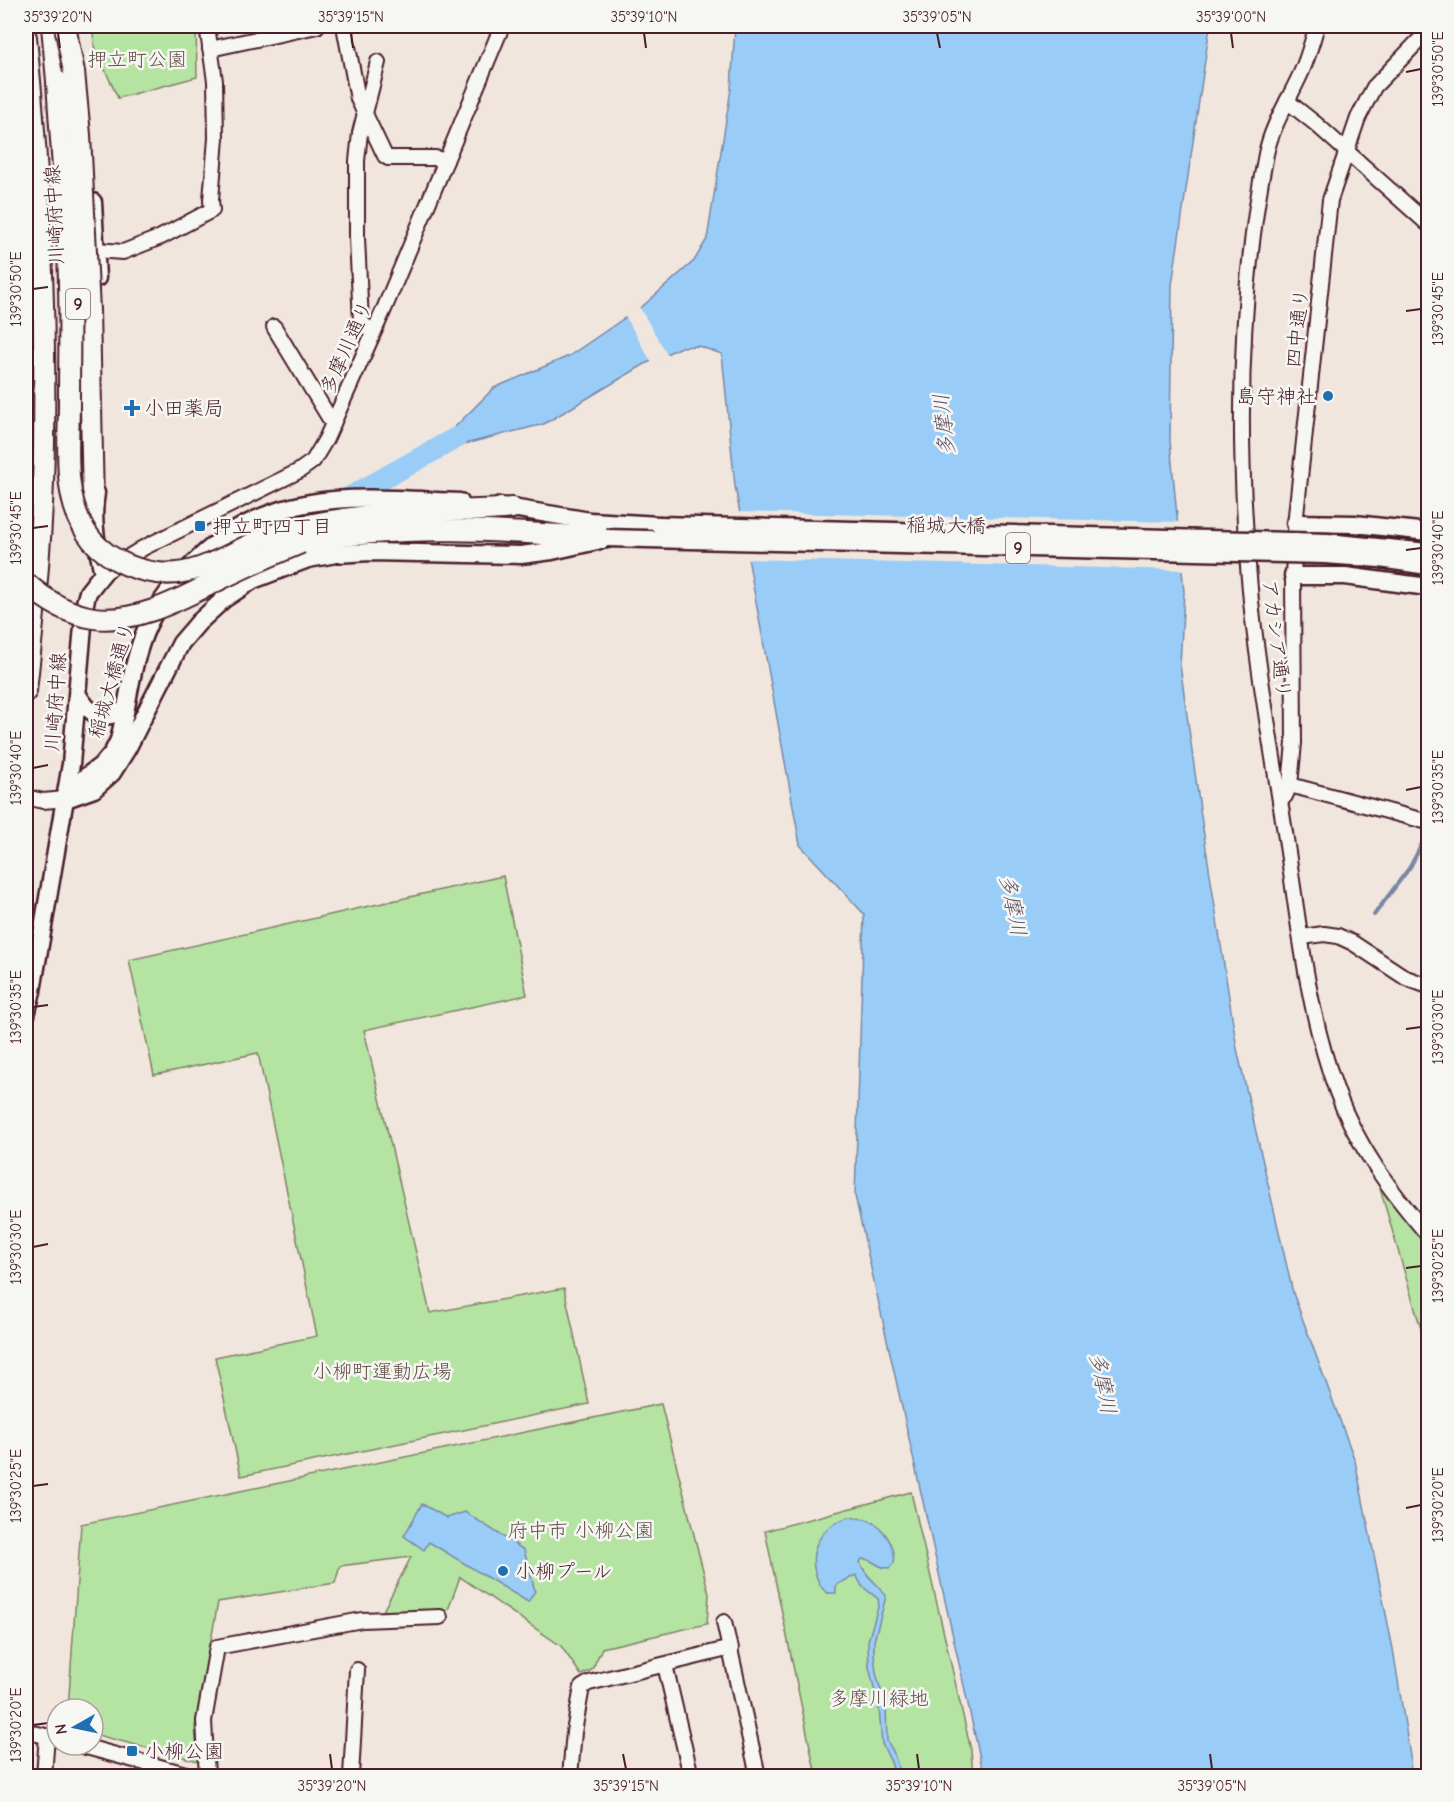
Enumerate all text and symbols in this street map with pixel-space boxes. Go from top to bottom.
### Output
text: 35°39'20"N [24,8,92,26]
text: 35°39'15"N [318,8,384,26]
text: 35°39'10"N [611,8,678,26]
text: 35°39'05"N [902,8,972,26]
text: 35°39'00"N [1196,8,1266,26]
text: 139°30'50"E [1429,31,1447,107]
park label: 押立町公園 [87,48,187,71]
street label: 川崎府中線 [40,164,69,266]
text: 139°30'50"E [7,251,25,327]
text: 139°30'45"E [1429,272,1447,346]
street label: 四中通り [1282,287,1313,369]
road number: 9 [66,289,90,319]
street label: 多摩川通り [316,297,377,398]
place label: 島守神社 [1236,385,1316,408]
marker: 島守神社 [1321,389,1335,403]
water label: 多摩川 [929,392,959,458]
place label: 小田薬局 [144,397,224,420]
marker: 小田薬局 [125,401,139,415]
text: 139°30'45"E [7,491,25,565]
text: 139°30'40"E [1429,511,1447,585]
street label: 稲城大橋 [906,513,986,538]
place label: 押立町四丁目 [212,515,332,538]
marker: 押立町四丁目 [193,519,207,533]
road number: 9 [1006,533,1030,563]
street label: アカシア通り [1258,578,1295,700]
street label: 稲城大橋通り [84,619,139,741]
street label: 川崎府中線 [41,651,70,753]
text: 139°30'40"E [7,731,25,805]
text: 139°30'35"E [1429,750,1447,824]
water label: 多摩川 [995,872,1031,938]
text: 139°30'35"E [7,970,25,1044]
text: 139°30'30"E [1429,990,1447,1064]
text: 139°30'30"E [7,1210,25,1284]
text: 139°30'25"E [1429,1229,1447,1303]
water label: 多摩川 [1085,1350,1121,1416]
park label: 小柳町運動広場 [312,1360,452,1383]
text: 139°30'25"E [7,1449,25,1523]
text: 139°30'20"E [1429,1467,1447,1543]
park label: 府中市 小柳公園 [508,1519,654,1542]
place label: 小柳プール [515,1560,613,1583]
marker: 小柳プール [496,1564,510,1578]
text: 139°30'20"E [7,1687,25,1763]
park label: 多摩川緑地 [829,1687,929,1710]
north arrow [45,1697,105,1757]
text: N [51,1723,71,1736]
place label: 小柳公園 [144,1740,224,1763]
marker: 小柳公園 [125,1744,139,1758]
text: 35°39'20"N [298,1777,366,1795]
text: 35°39'15"N [593,1777,659,1795]
text: 35°39'10"N [886,1777,953,1795]
text: 35°39'05"N [1177,1777,1247,1795]

